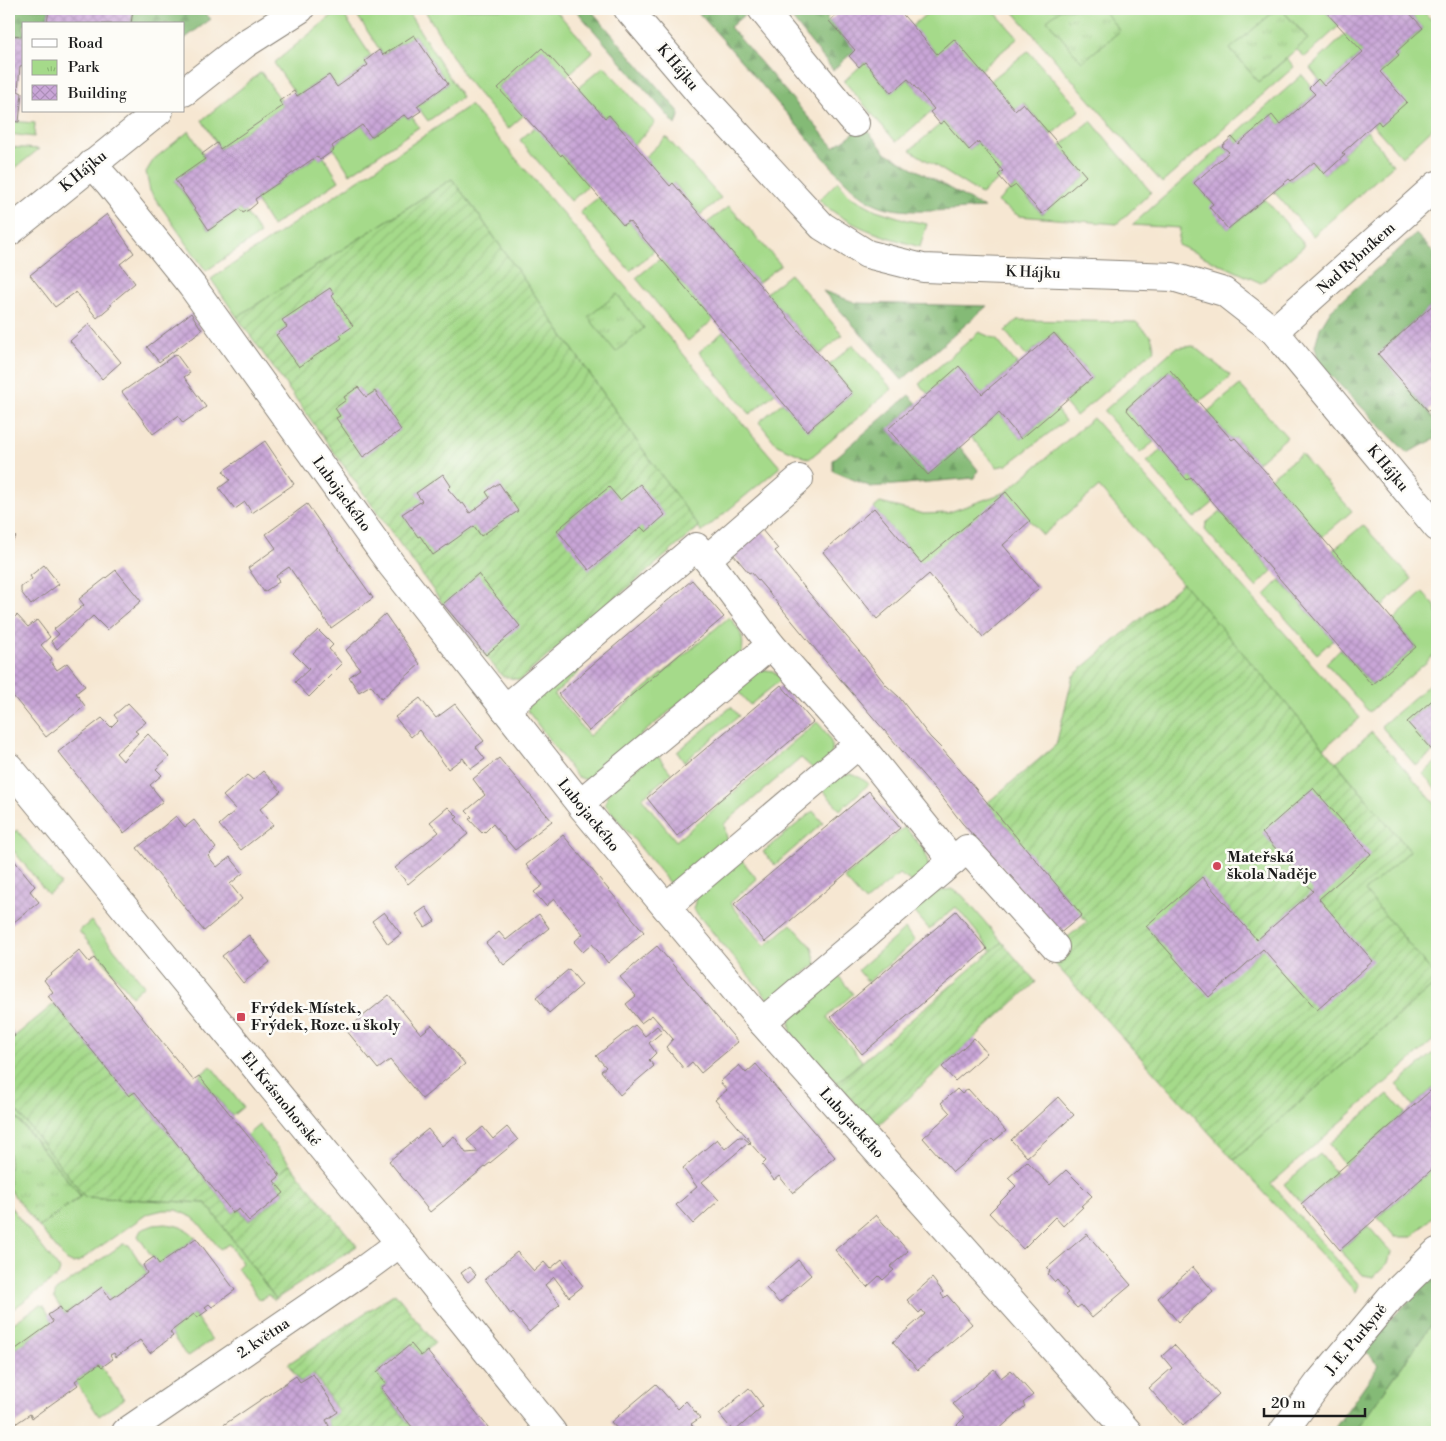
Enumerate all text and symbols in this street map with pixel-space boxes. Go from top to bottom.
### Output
legend [22,22,185,112]
text: Road [68,34,103,53]
street label: K Hájku [653,40,703,95]
text: Park [68,58,100,77]
text: Building [67,84,127,103]
street label: K Hájku [56,146,111,196]
street label: Nad Rybníkem [1313,218,1399,298]
street label: K Hájku [1005,262,1061,283]
street label: K Hájku [1363,441,1413,496]
street label: Lubojackého [308,453,375,536]
street label: Lubojackého [553,775,624,856]
place label: Mateřská škola Naděje [1227,848,1317,884]
marker: Mateřská škola Naděje [1211,860,1223,872]
place label: Frýdek-Místek, Frýdek, Rozc. u školy [251,999,401,1035]
marker: Frýdek-Místek, Frýdek, Rozc. u školy [235,1011,247,1023]
street label: El. Krásnohorské [237,1048,324,1150]
street label: Lubojackého [815,1084,888,1162]
street label: J. E. Purkyně [1321,1300,1392,1379]
street label: 2. května [233,1314,294,1363]
scale bar [1264,1386,1365,1418]
text: 20 m [1271,1394,1306,1413]

